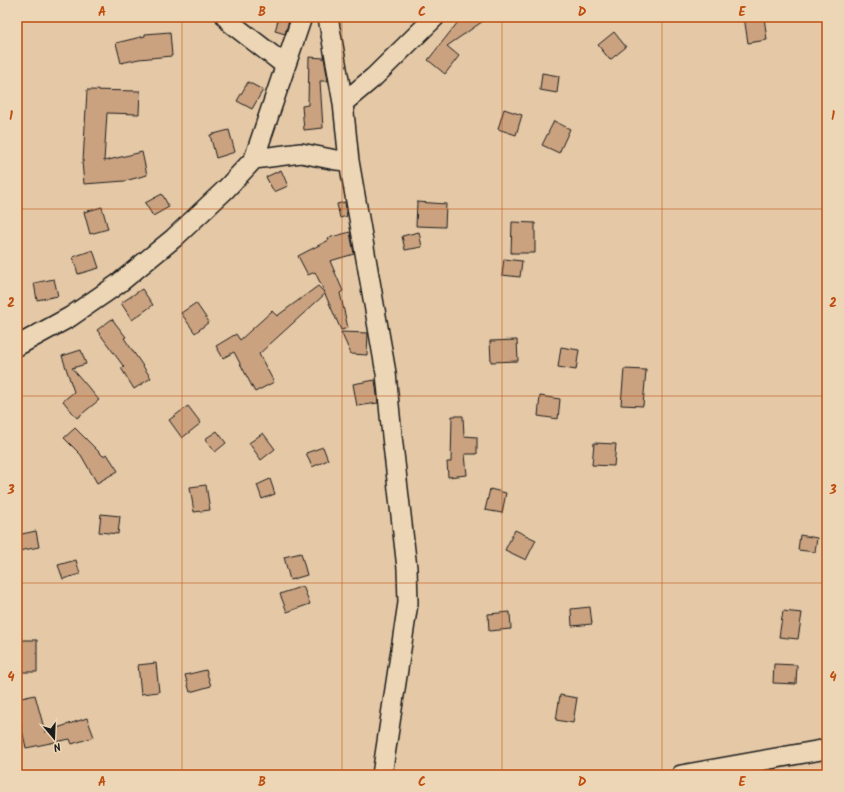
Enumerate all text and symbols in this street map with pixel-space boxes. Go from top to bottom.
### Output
text: A [98,2,106,23]
text: B [258,2,266,23]
text: C [418,2,426,23]
text: D [578,2,587,23]
text: E [738,2,746,23]
text: 1 [9,106,13,127]
text: 1 [831,106,835,127]
text: 2 [7,293,15,314]
text: 2 [829,293,837,314]
text: 3 [6,480,15,501]
text: 3 [828,480,837,501]
text: 4 [7,667,15,688]
text: 4 [829,667,837,688]
north arrow [34,718,74,758]
text: N [51,737,63,756]
text: A [98,772,106,792]
text: B [258,772,266,792]
text: C [418,772,426,792]
text: D [578,772,587,792]
text: E [738,772,746,792]

